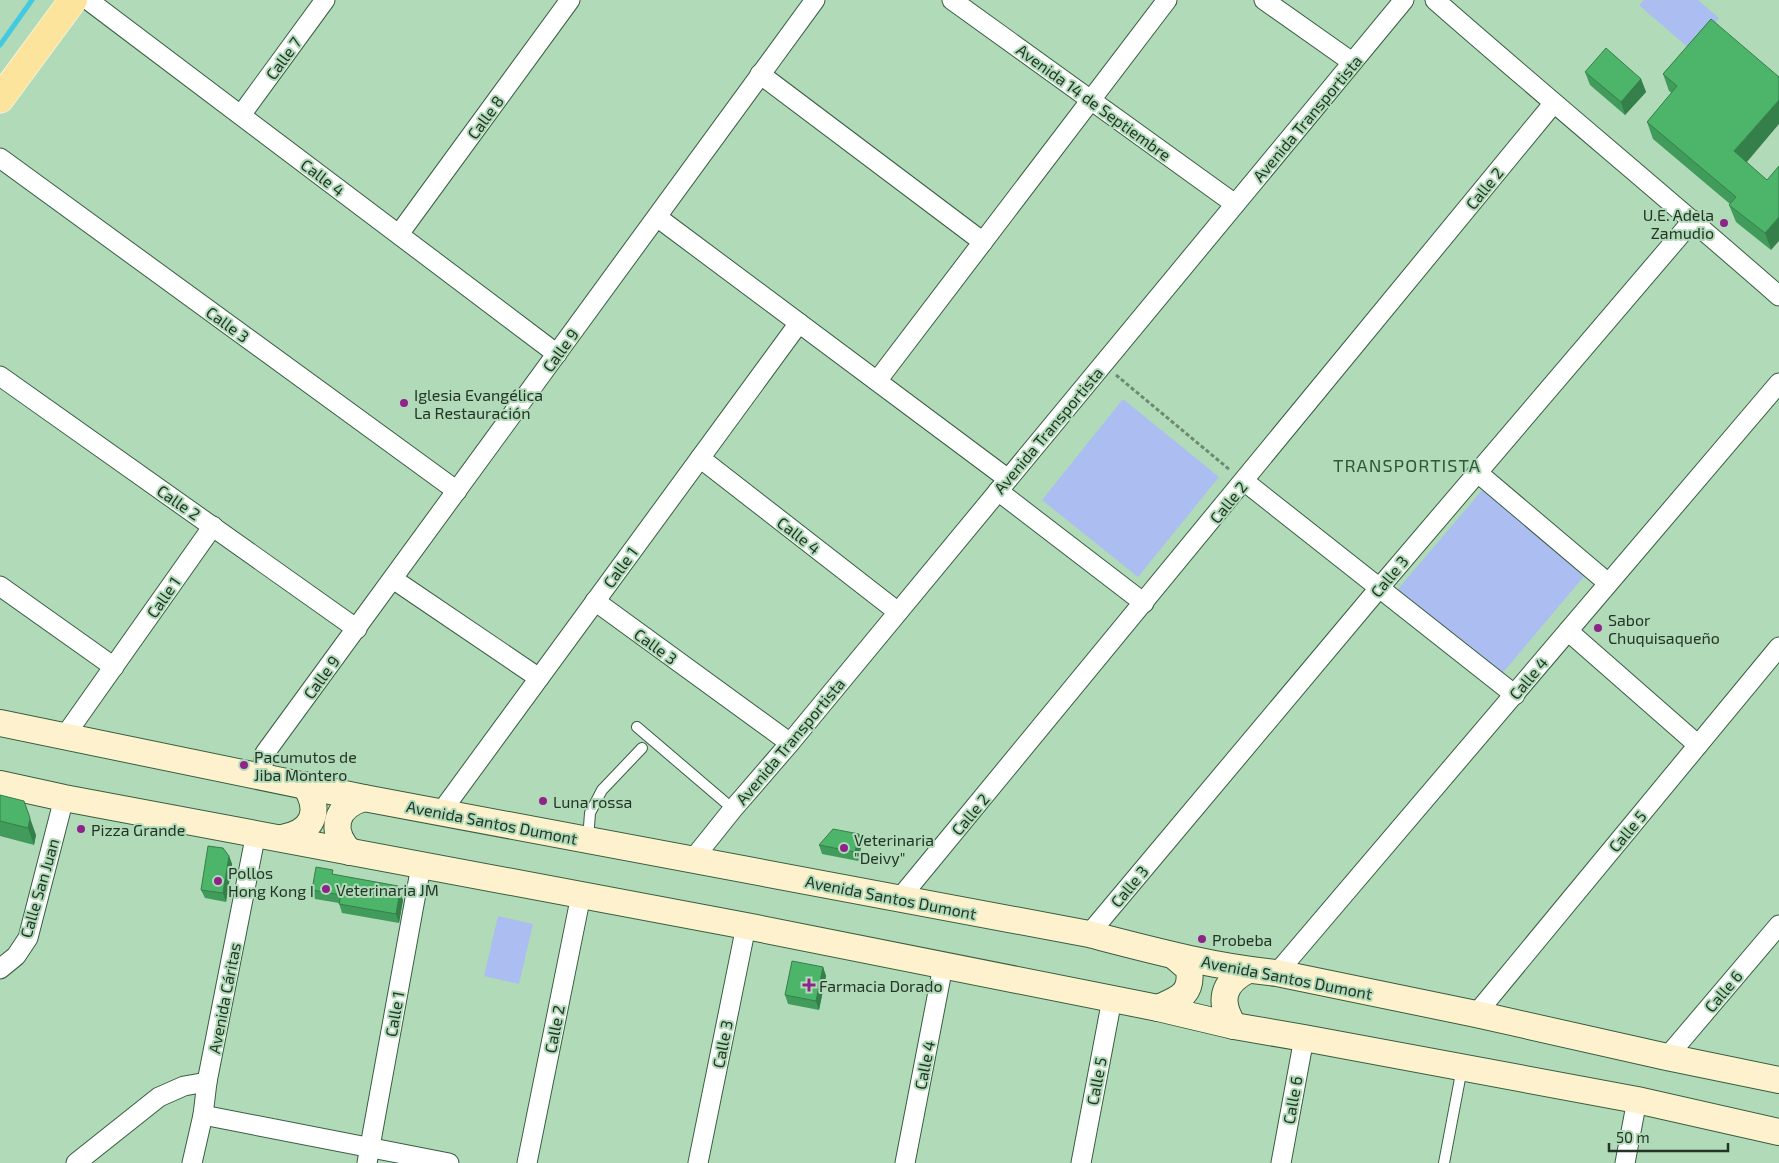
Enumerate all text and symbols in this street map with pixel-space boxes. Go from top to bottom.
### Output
street label: Calle 7 [261,33,305,83]
street label: Avenida 14 de Septiembre [1013,40,1175,164]
street label: Avenida Transportista [1249,51,1365,185]
street label: Calle 8 [463,91,507,143]
street label: Calle 4 [298,155,349,200]
street label: Calle 2 [1461,163,1507,213]
place label: U.E. Adela Zamudio [1643,205,1714,242]
marker: U.E. Adela Zamudio [1718,217,1730,229]
street label: Calle 3 [203,302,253,346]
street label: Calle 9 [538,325,582,375]
street label: Avenida Transportista [990,363,1106,497]
place label: Iglesia Evangélica La Restauración [414,385,543,422]
marker: Iglesia Evangélica La Restauración [398,397,410,409]
district label: TRANSPORTISTA [1333,454,1481,476]
street label: Calle 2 [1205,477,1251,527]
street label: Calle 2 [154,480,204,524]
street label: Calle 4 [774,512,824,558]
street label: Calle 1 [599,543,641,591]
street label: Calle 3 [1366,551,1412,601]
street label: Calle 1 [142,573,184,621]
place label: Sabor Chuquisaqueño [1608,610,1720,647]
marker: Sabor Chuquisaqueño [1592,622,1604,634]
street label: Calle 3 [631,624,681,668]
street label: Calle 9 [299,652,343,702]
street label: Calle 4 [1505,653,1551,703]
street label: Avenida Transportista [732,674,848,808]
place label: Pacumutos de Jiba Montero [254,747,357,784]
marker: Pacumutos de Jiba Montero [238,759,250,771]
street label: Calle 2 [947,789,993,839]
place label: Luna rossa [553,792,632,811]
marker: Luna rossa [537,795,549,807]
street label: Avenida Santos Dumont [405,796,579,848]
street label: Calle 5 [1604,806,1650,856]
place label: Pizza Grande [91,820,185,839]
marker: Pizza Grande [75,823,87,835]
place label: Veterinaria "Deivy" [854,830,934,867]
street label: Calle San Juan [16,836,62,940]
marker: Veterinaria "Deivy" [838,842,850,854]
street label: Calle 3 [1106,861,1152,911]
place label: Pollos Hong Kong I [228,863,314,900]
street label: Avenida Santos Dumont [804,871,978,923]
marker: Pollos Hong Kong I [212,875,224,887]
place label: Veterinaria JM [336,880,439,899]
marker: Veterinaria JM [320,883,332,895]
place label: Probeba [1212,930,1272,949]
marker: Probeba [1196,933,1208,945]
street label: Avenida Cáritas [204,941,244,1055]
street label: Avenida Santos Dumont [1200,951,1374,1003]
street label: Calle 6 [1700,966,1746,1016]
place label: Farmacia Dorado [819,976,943,995]
marker: Farmacia Dorado [803,979,815,991]
street label: Calle 1 [381,990,407,1038]
street label: Calle 2 [540,1003,568,1055]
street label: Calle 3 [708,1018,736,1070]
street label: Calle 4 [910,1039,938,1091]
street label: Calle 5 [1082,1056,1110,1106]
street label: Calle 6 [1278,1074,1306,1126]
scale bar [1609,1120,1728,1152]
text: 50 m [1616,1128,1650,1146]

